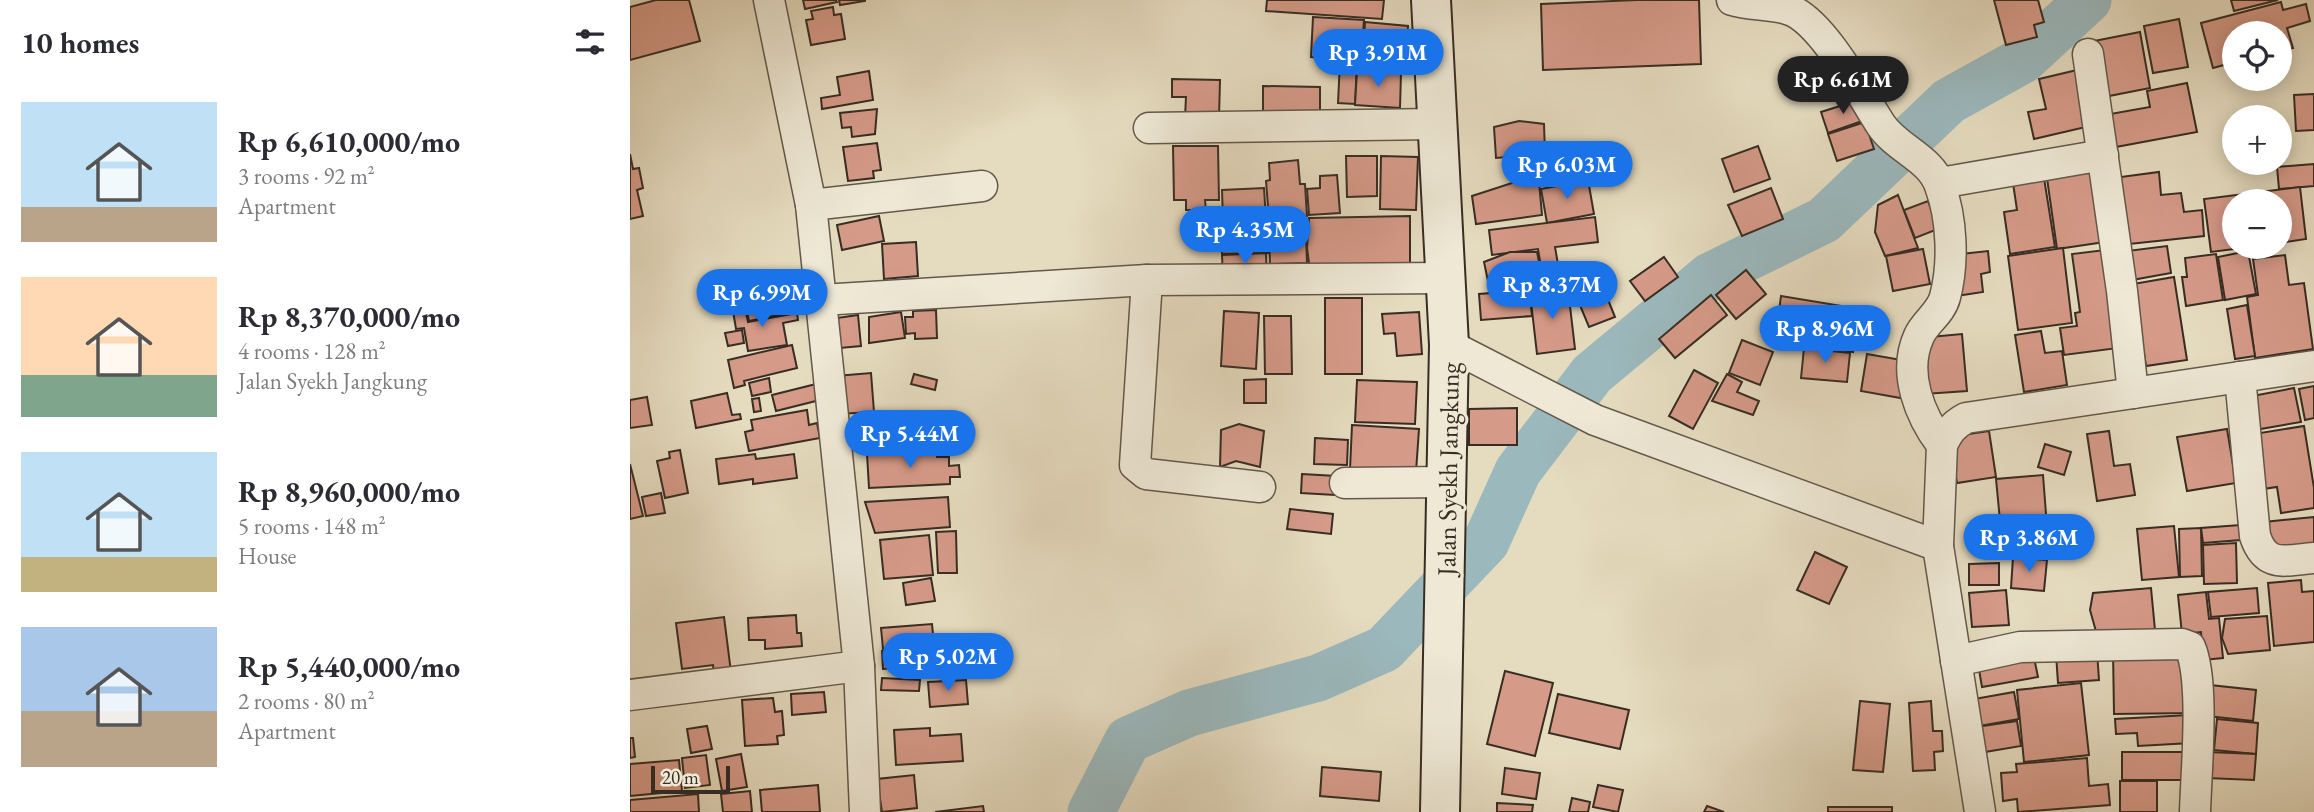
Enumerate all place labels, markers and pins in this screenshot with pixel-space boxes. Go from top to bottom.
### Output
pin: Rp 3.91M [1306,29,1450,89]
pin: Rp 6.61M [1771,57,1915,116]
pin: Rp 6.03M [1495,142,1639,201]
pin: Rp 4.35M [1173,206,1317,266]
pin: Rp 8.37M [1480,262,1624,321]
pin: Rp 6.99M [690,270,834,329]
pin: Rp 8.96M [1753,306,1897,365]
pin: Rp 5.44M [838,410,982,470]
pin: Rp 3.86M [1957,514,2101,574]
pin: Rp 5.02M [876,634,1020,693]

